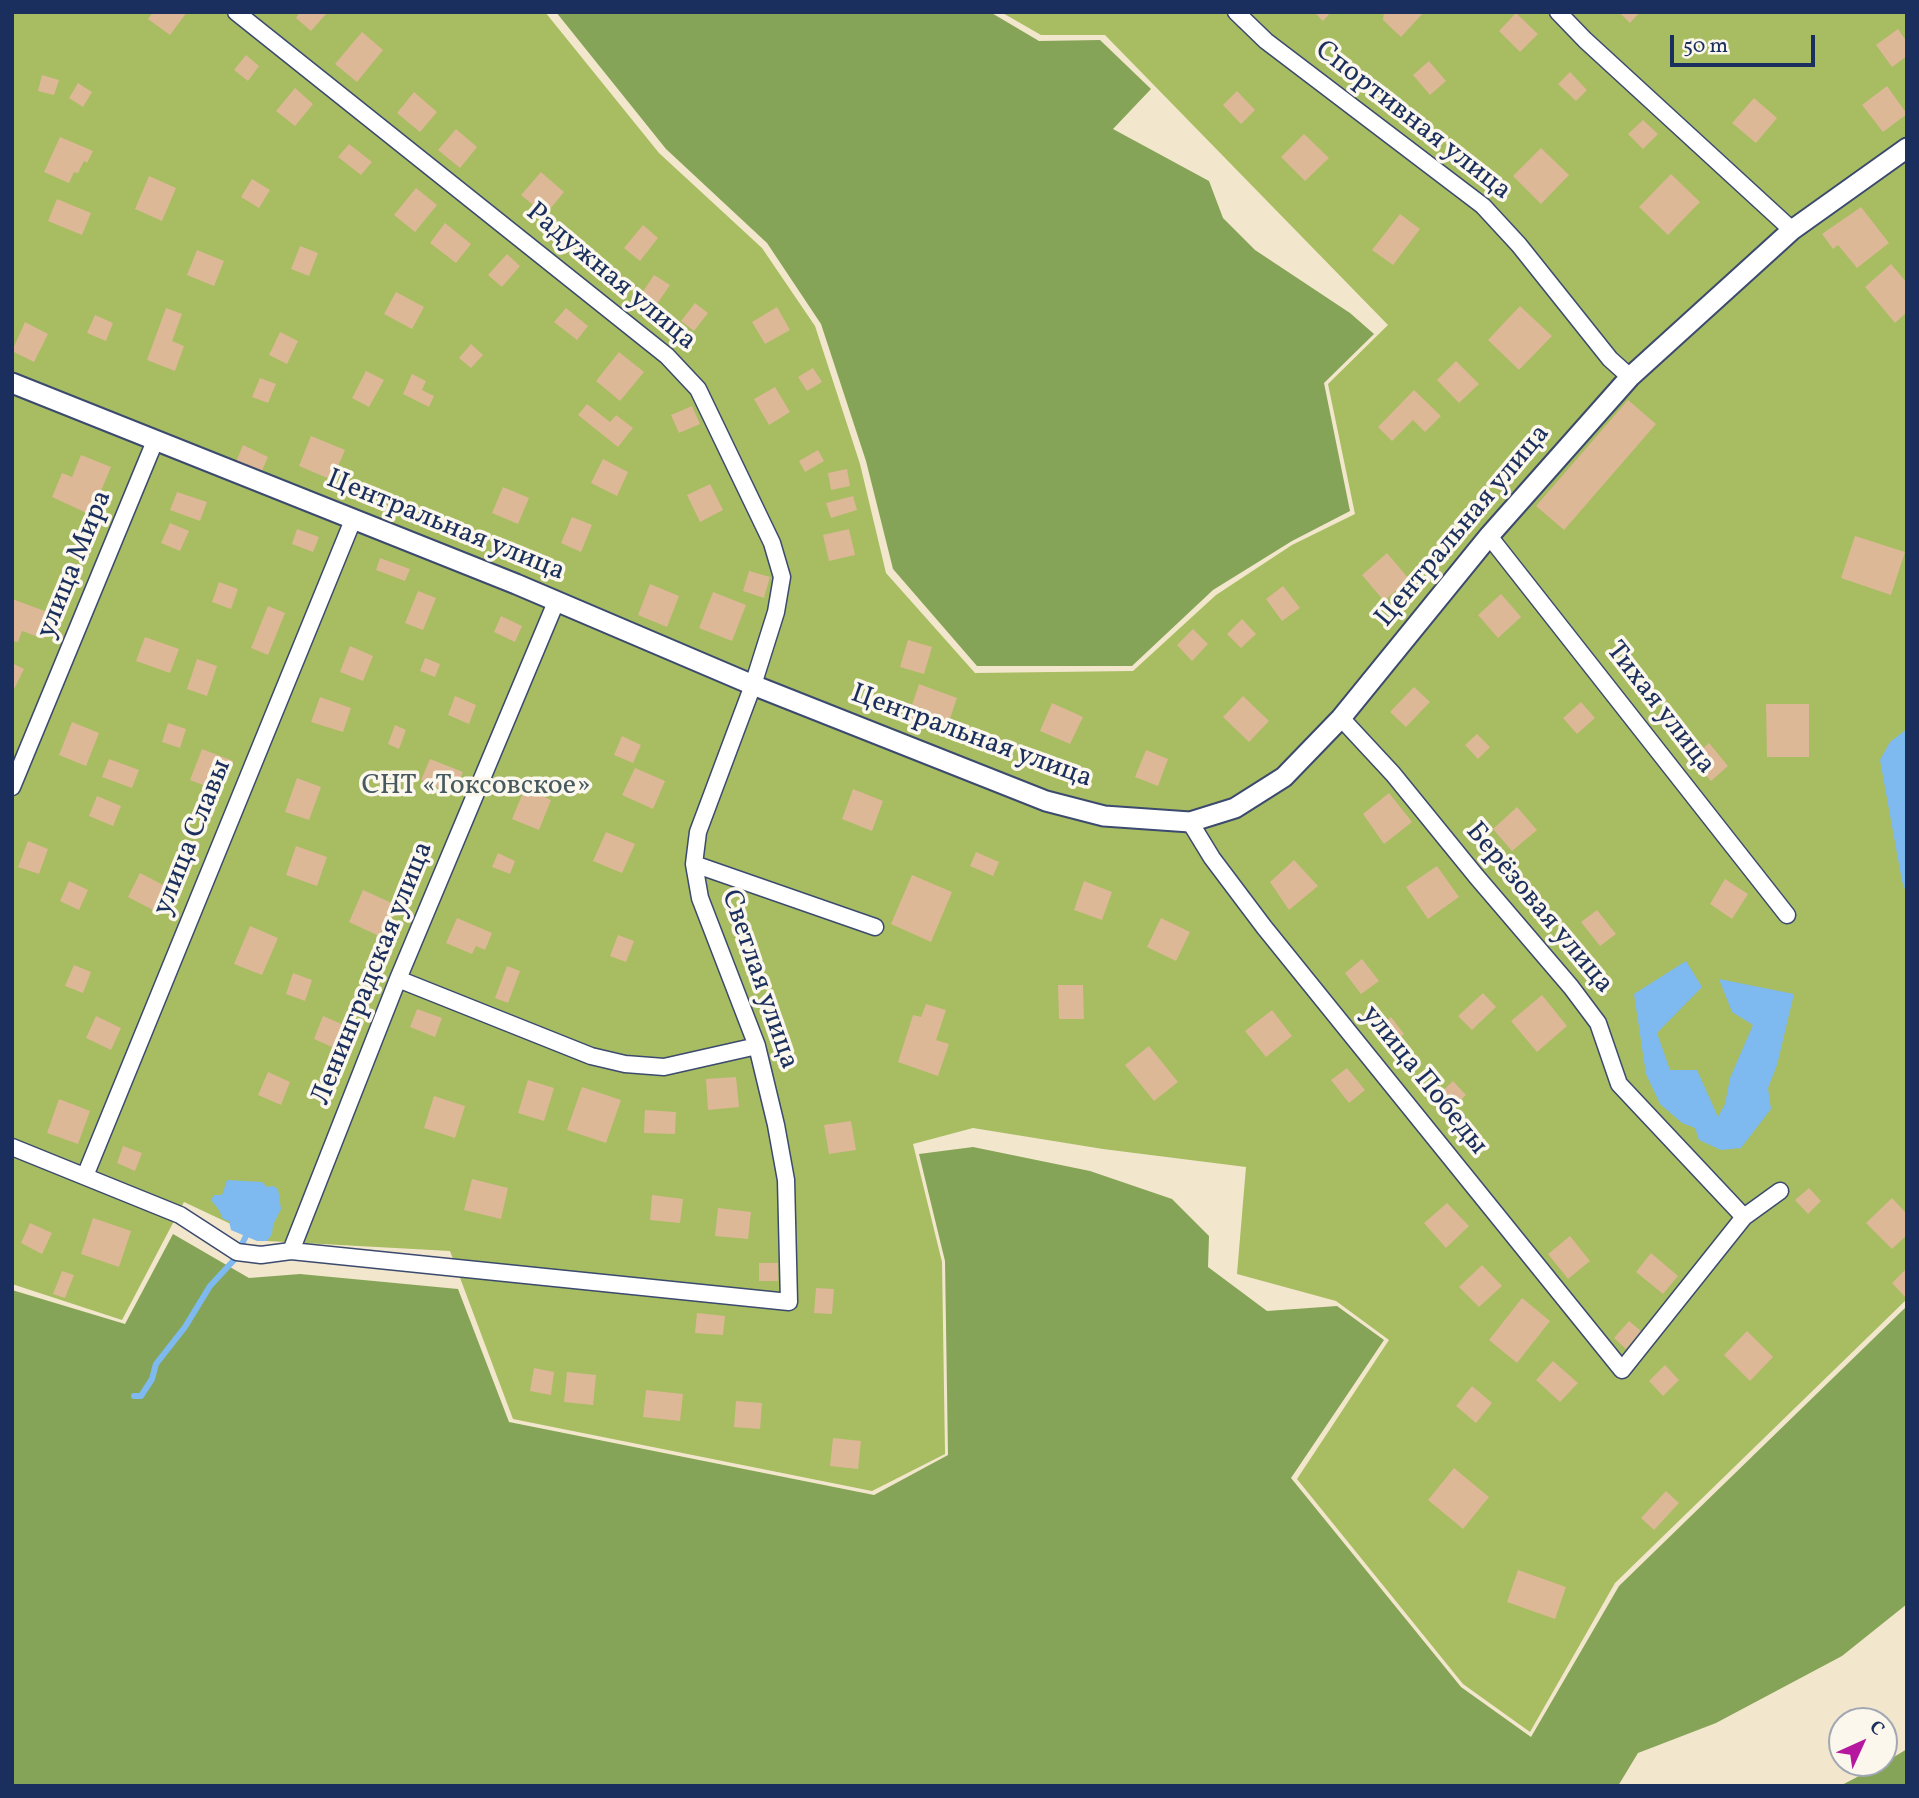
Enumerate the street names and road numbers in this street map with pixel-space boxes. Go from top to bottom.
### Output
street label: Спортивная улица [1307,35,1517,209]
street label: Радужная улица [518,197,702,359]
street label: Центральная улица [1369,419,1559,635]
street label: Центральная улица [321,464,569,590]
street label: улица Мира [31,486,121,644]
street label: Тихая улица [1597,636,1721,782]
street label: Центральная улица [846,679,1096,797]
street label: улица Славы [148,755,240,921]
street label: Берёзовая улица [1457,817,1619,1001]
street label: Ленинградская улица [306,837,442,1111]
street label: Светлая улица [712,886,804,1074]
street label: улица Победы [1352,999,1494,1163]

